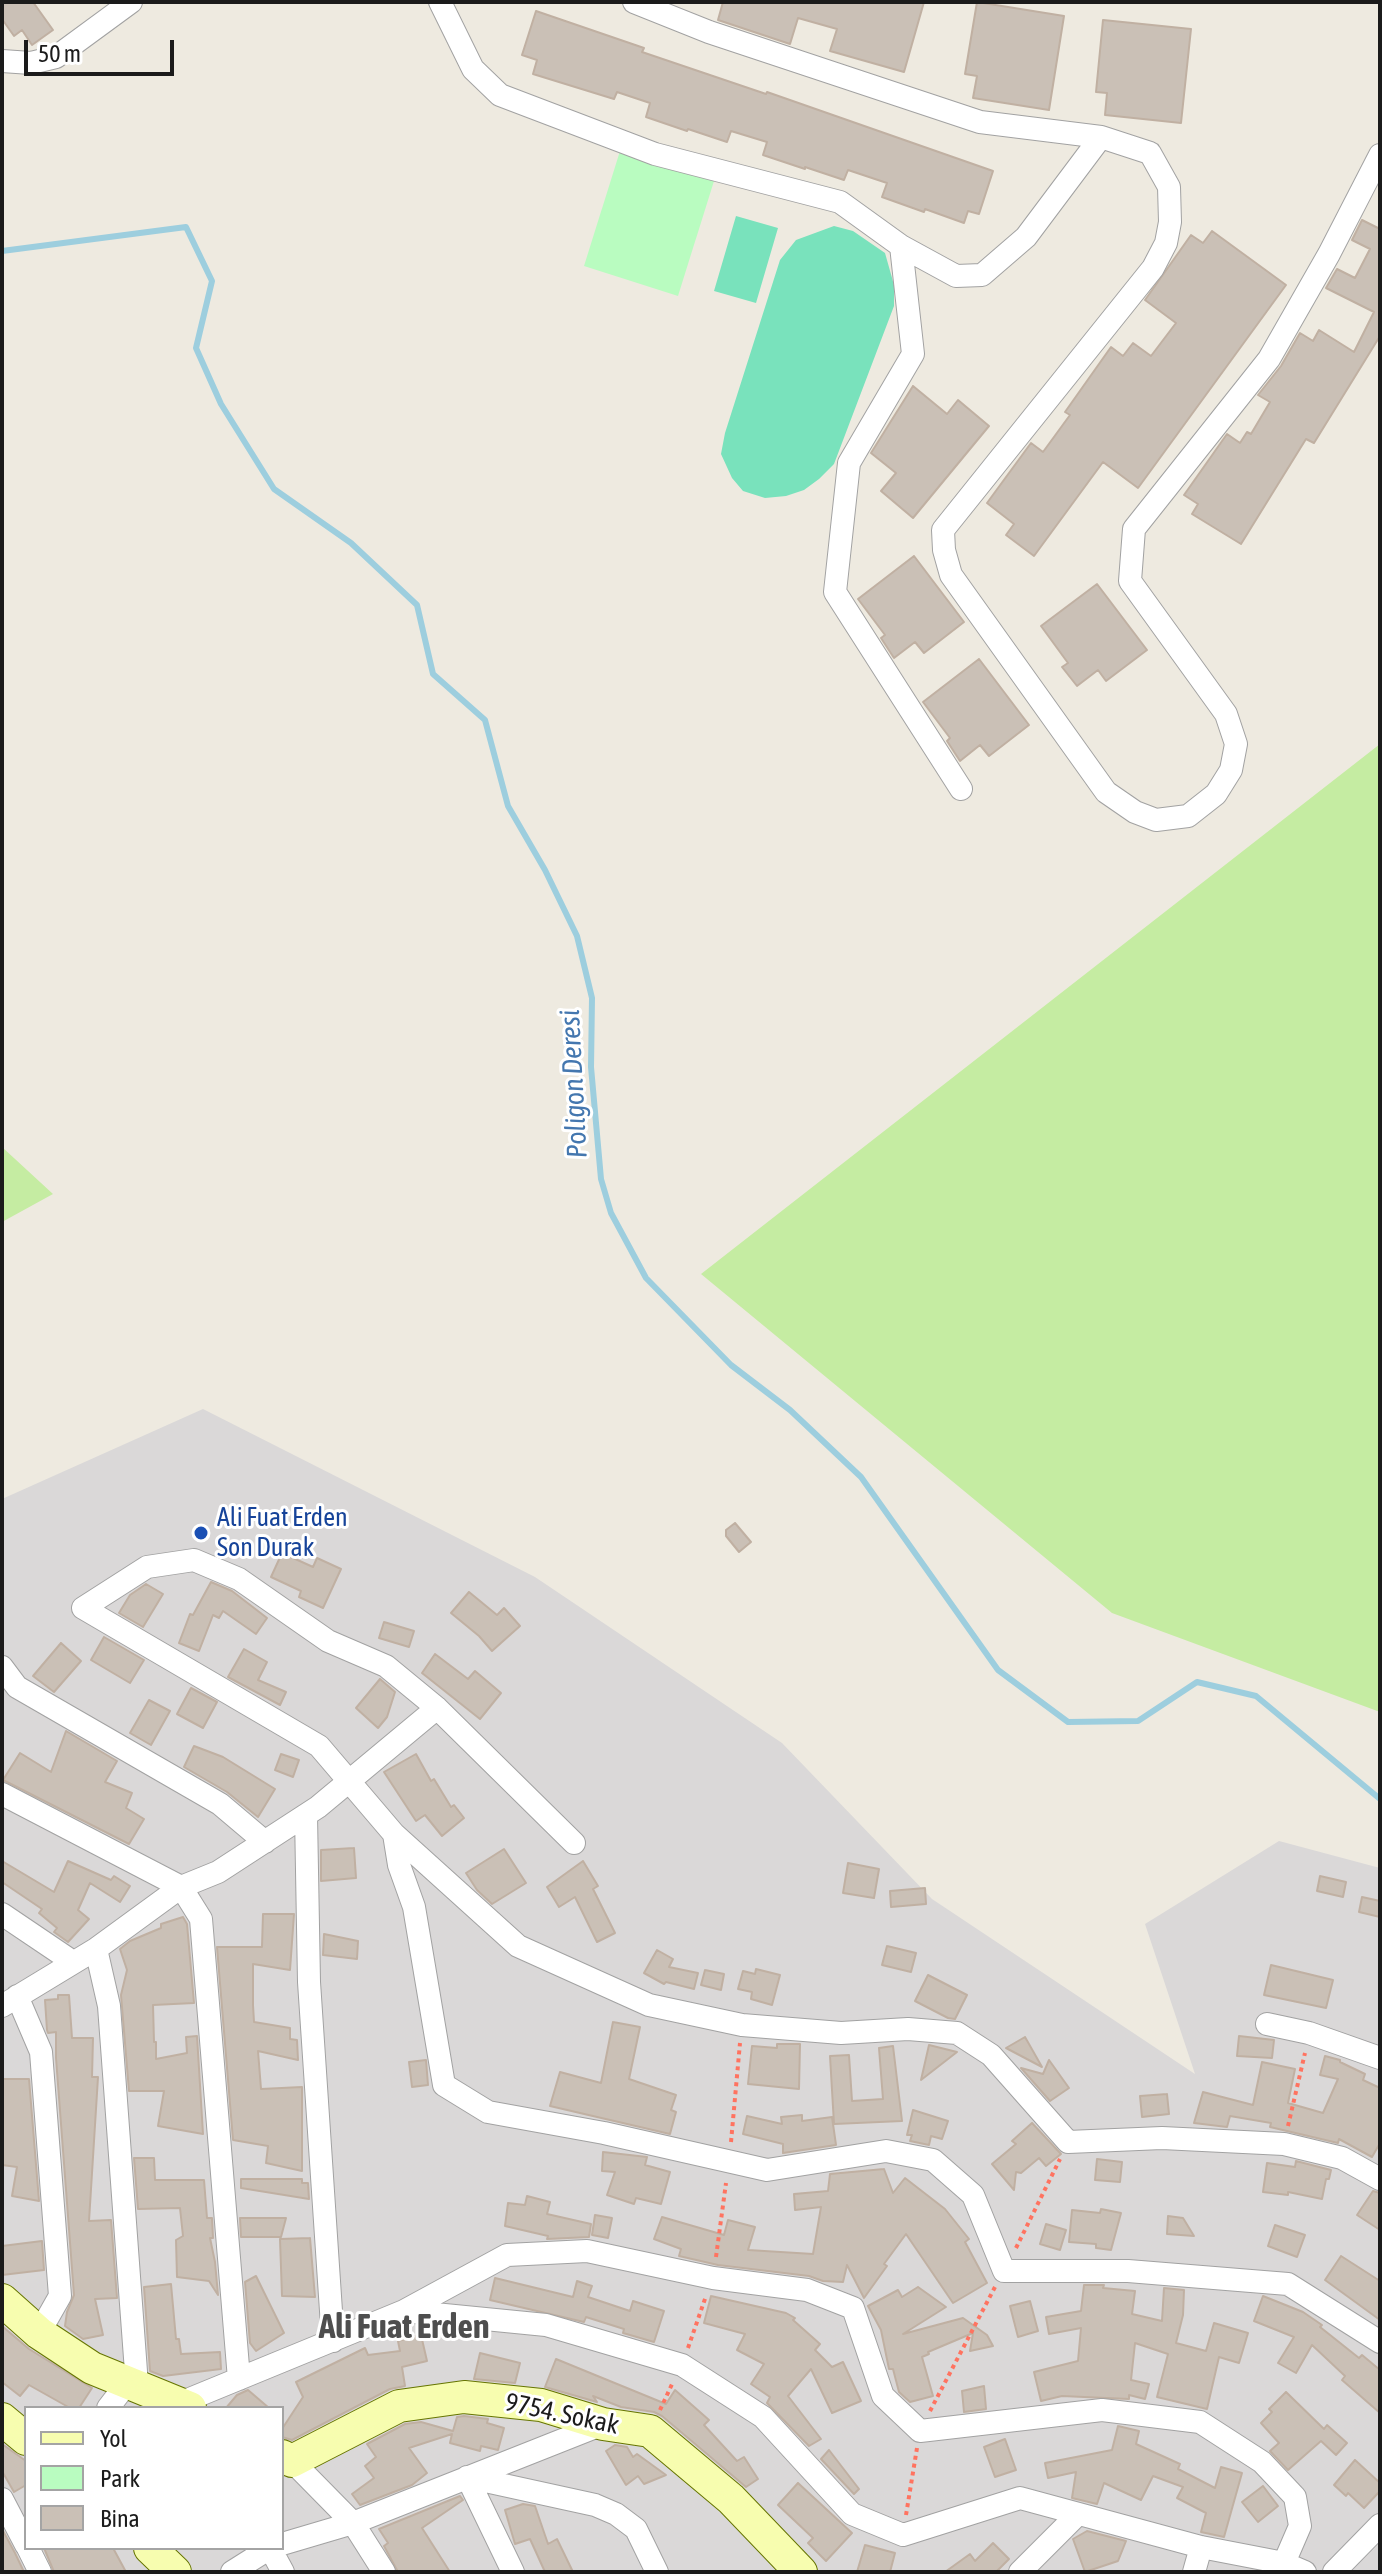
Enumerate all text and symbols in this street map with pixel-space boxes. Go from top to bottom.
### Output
scale bar [28,24,178,74]
text: 50 m [38,40,81,67]
water label: Poligon Deresi [553,1009,595,1159]
place label: Ali Fuat Erden Son Durak [217,1502,348,1564]
marker: Ali Fuat Erden Son Durak [192,1524,210,1542]
district label: Ali Fuat Erden [319,2307,489,2347]
street label: 9754. Sokak [502,2387,622,2441]
legend [24,2406,284,2550]
text: Yol [100,2425,127,2452]
text: Park [100,2465,140,2492]
text: Bina [100,2505,140,2532]

